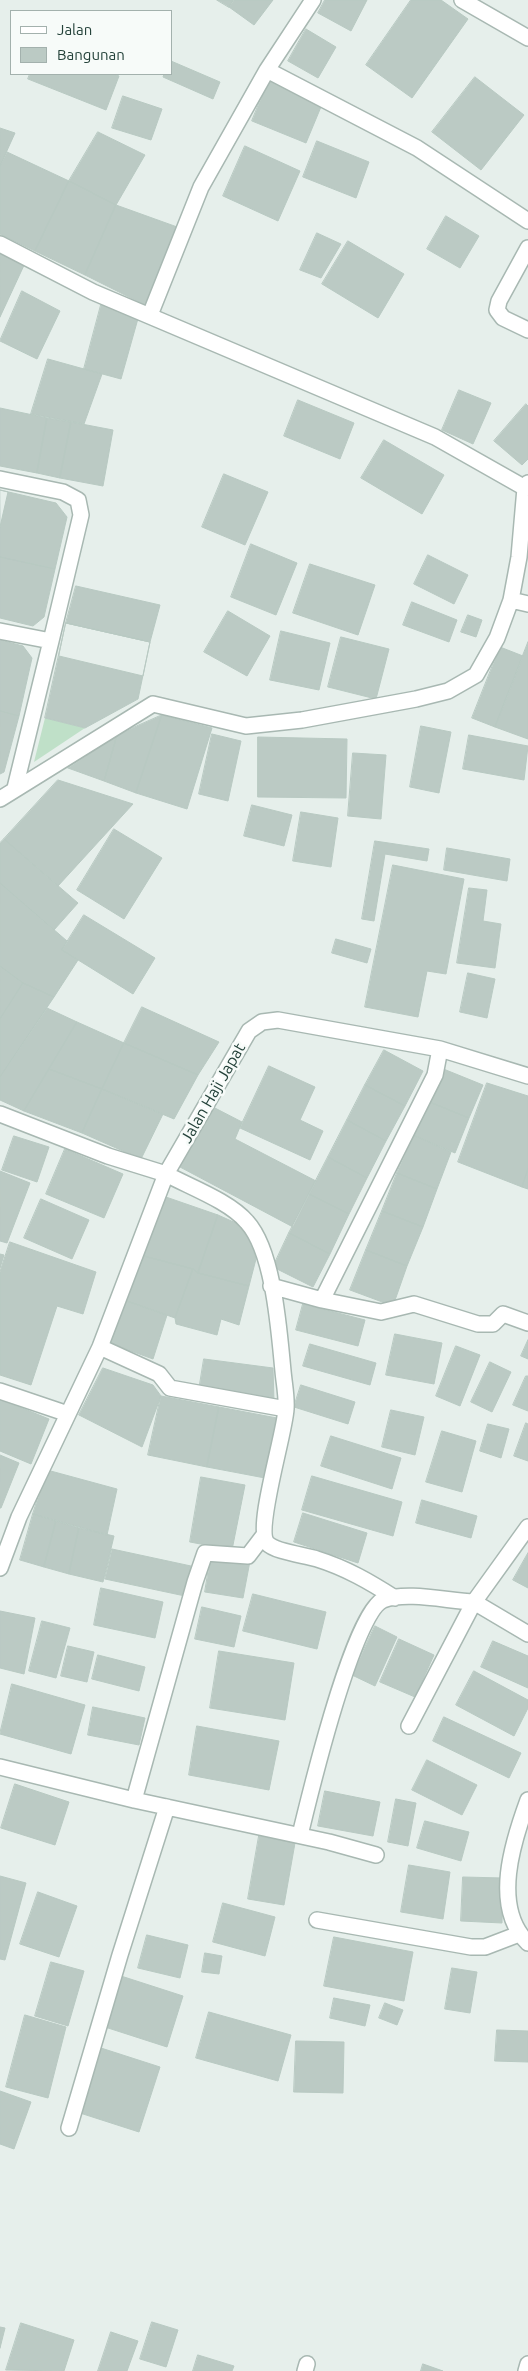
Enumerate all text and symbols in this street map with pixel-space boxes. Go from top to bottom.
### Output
legend [10,10,172,75]
text: Jalan [57,21,92,38]
text: Bangunan [57,46,125,63]
street label: Jalan Haji Japat [177,1040,249,1146]

